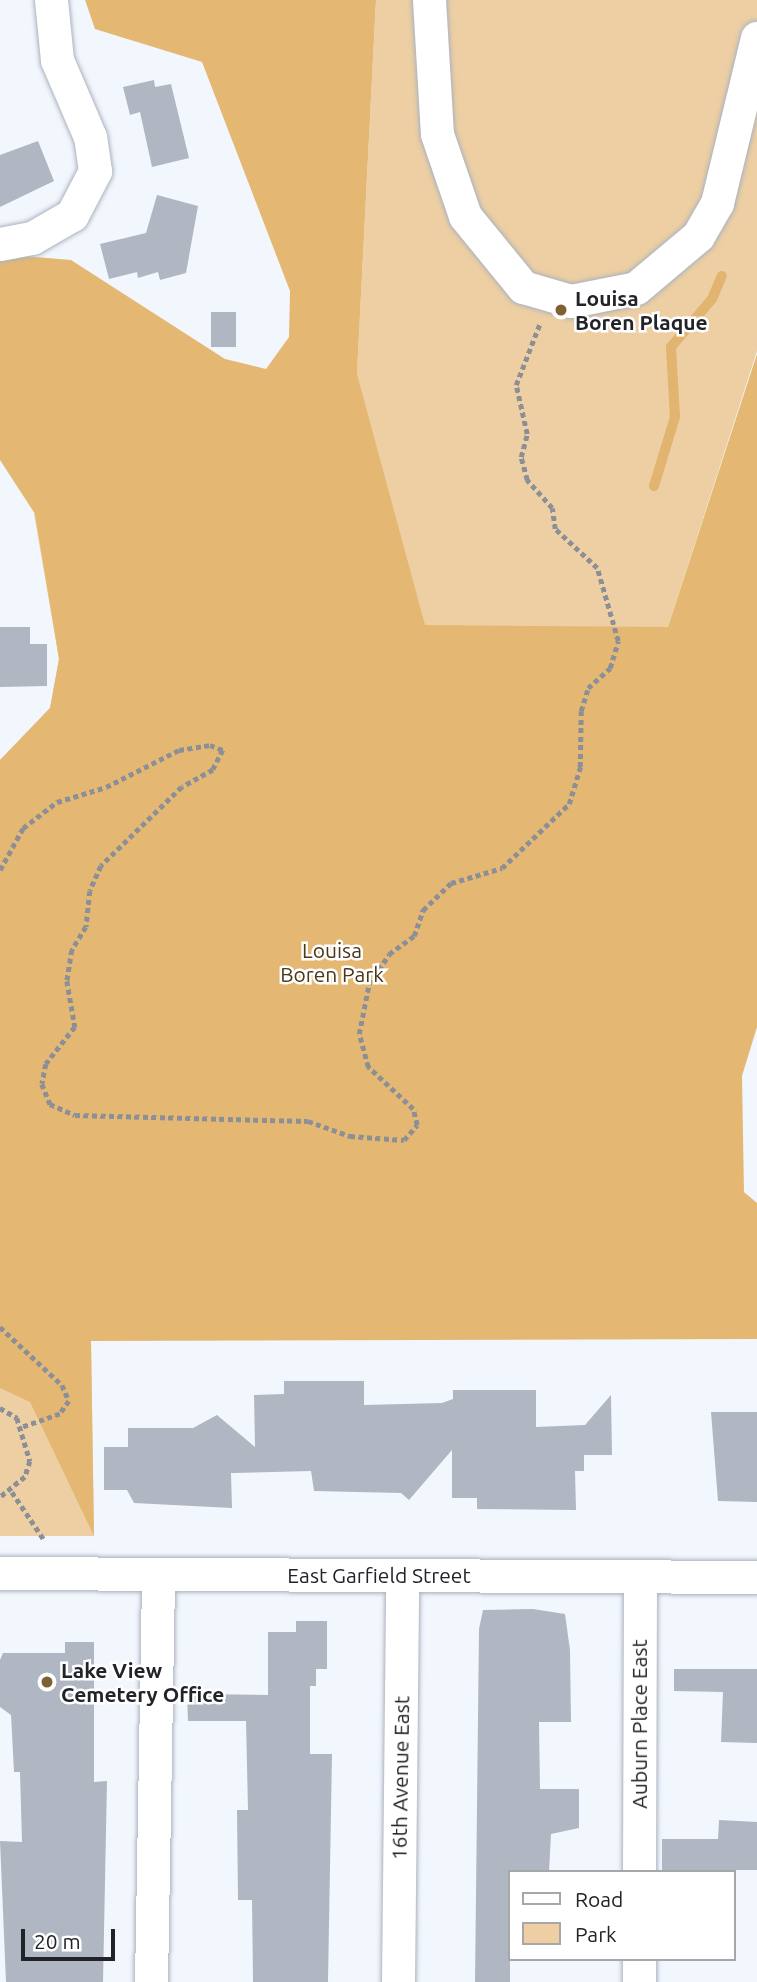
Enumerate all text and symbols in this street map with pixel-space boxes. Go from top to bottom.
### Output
place label: Louisa Boren Plaque [575,285,708,335]
marker: Louisa Boren Plaque [553,302,569,318]
park label: Louisa Boren Park [280,937,384,987]
street label: East Garfield Street [287,1562,471,1588]
street label: Auburn Place East [626,1639,652,1809]
place label: Lake View Cemetery Office [61,1657,224,1707]
marker: Lake View Cemetery Office [39,1674,55,1690]
street label: 16th Avenue East [386,1696,414,1860]
legend [508,1870,736,1961]
text: Road [575,1887,623,1911]
scale bar [24,1916,119,1960]
text: Park [575,1922,617,1946]
text: 20 m [34,1929,81,1953]

